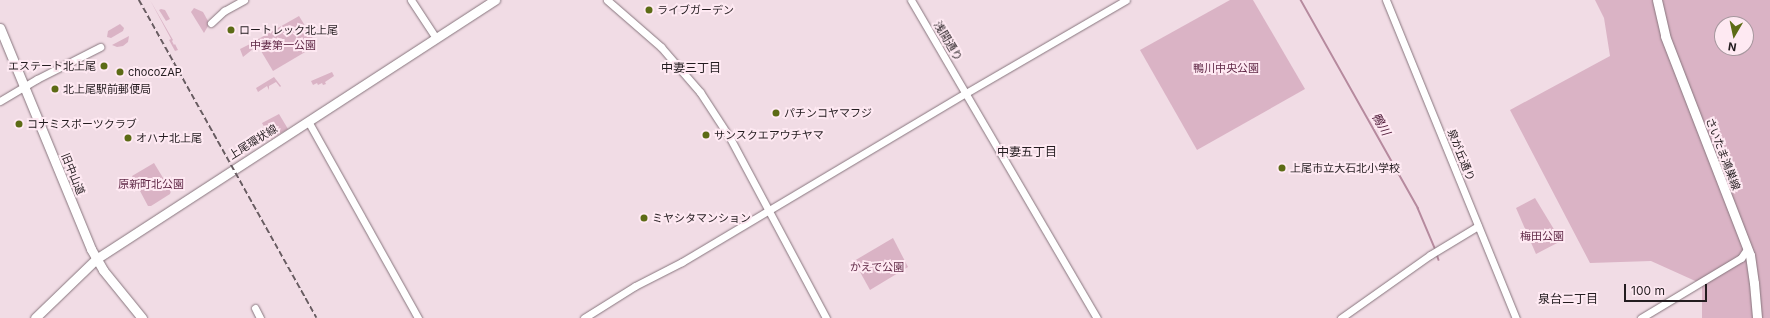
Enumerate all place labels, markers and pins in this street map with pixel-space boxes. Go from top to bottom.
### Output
place label: ライブガーデン [657,3,734,17]
marker: ライブガーデン [644,5,654,15]
place label: ロートレック北上尾 [239,23,338,37]
marker: ロートレック北上尾 [226,25,236,35]
place label: エステート北上尾 [8,59,96,73]
marker: エステート北上尾 [99,61,109,71]
place label: chocoZAP [128,65,182,79]
marker: chocoZAP [115,67,125,77]
place label: 北上尾駅前郵便局 [63,82,151,96]
marker: 北上尾駅前郵便局 [50,84,60,94]
place label: パチンコヤマフジ [784,106,872,120]
marker: パチンコヤマフジ [771,108,781,118]
place label: コナミスポーツクラブ [27,117,137,131]
marker: コナミスポーツクラブ [14,119,24,129]
place label: サンスクエアウチヤマ [714,128,824,142]
marker: サンスクエアウチヤマ [701,130,711,140]
place label: オハナ北上尾 [136,131,202,145]
marker: オハナ北上尾 [123,133,133,143]
place label: 上尾市立大石北小学校 [1290,161,1400,175]
marker: 上尾市立大石北小学校 [1277,163,1287,173]
place label: ミヤシタマンション [652,211,751,225]
marker: ミヤシタマンション [639,213,649,223]

